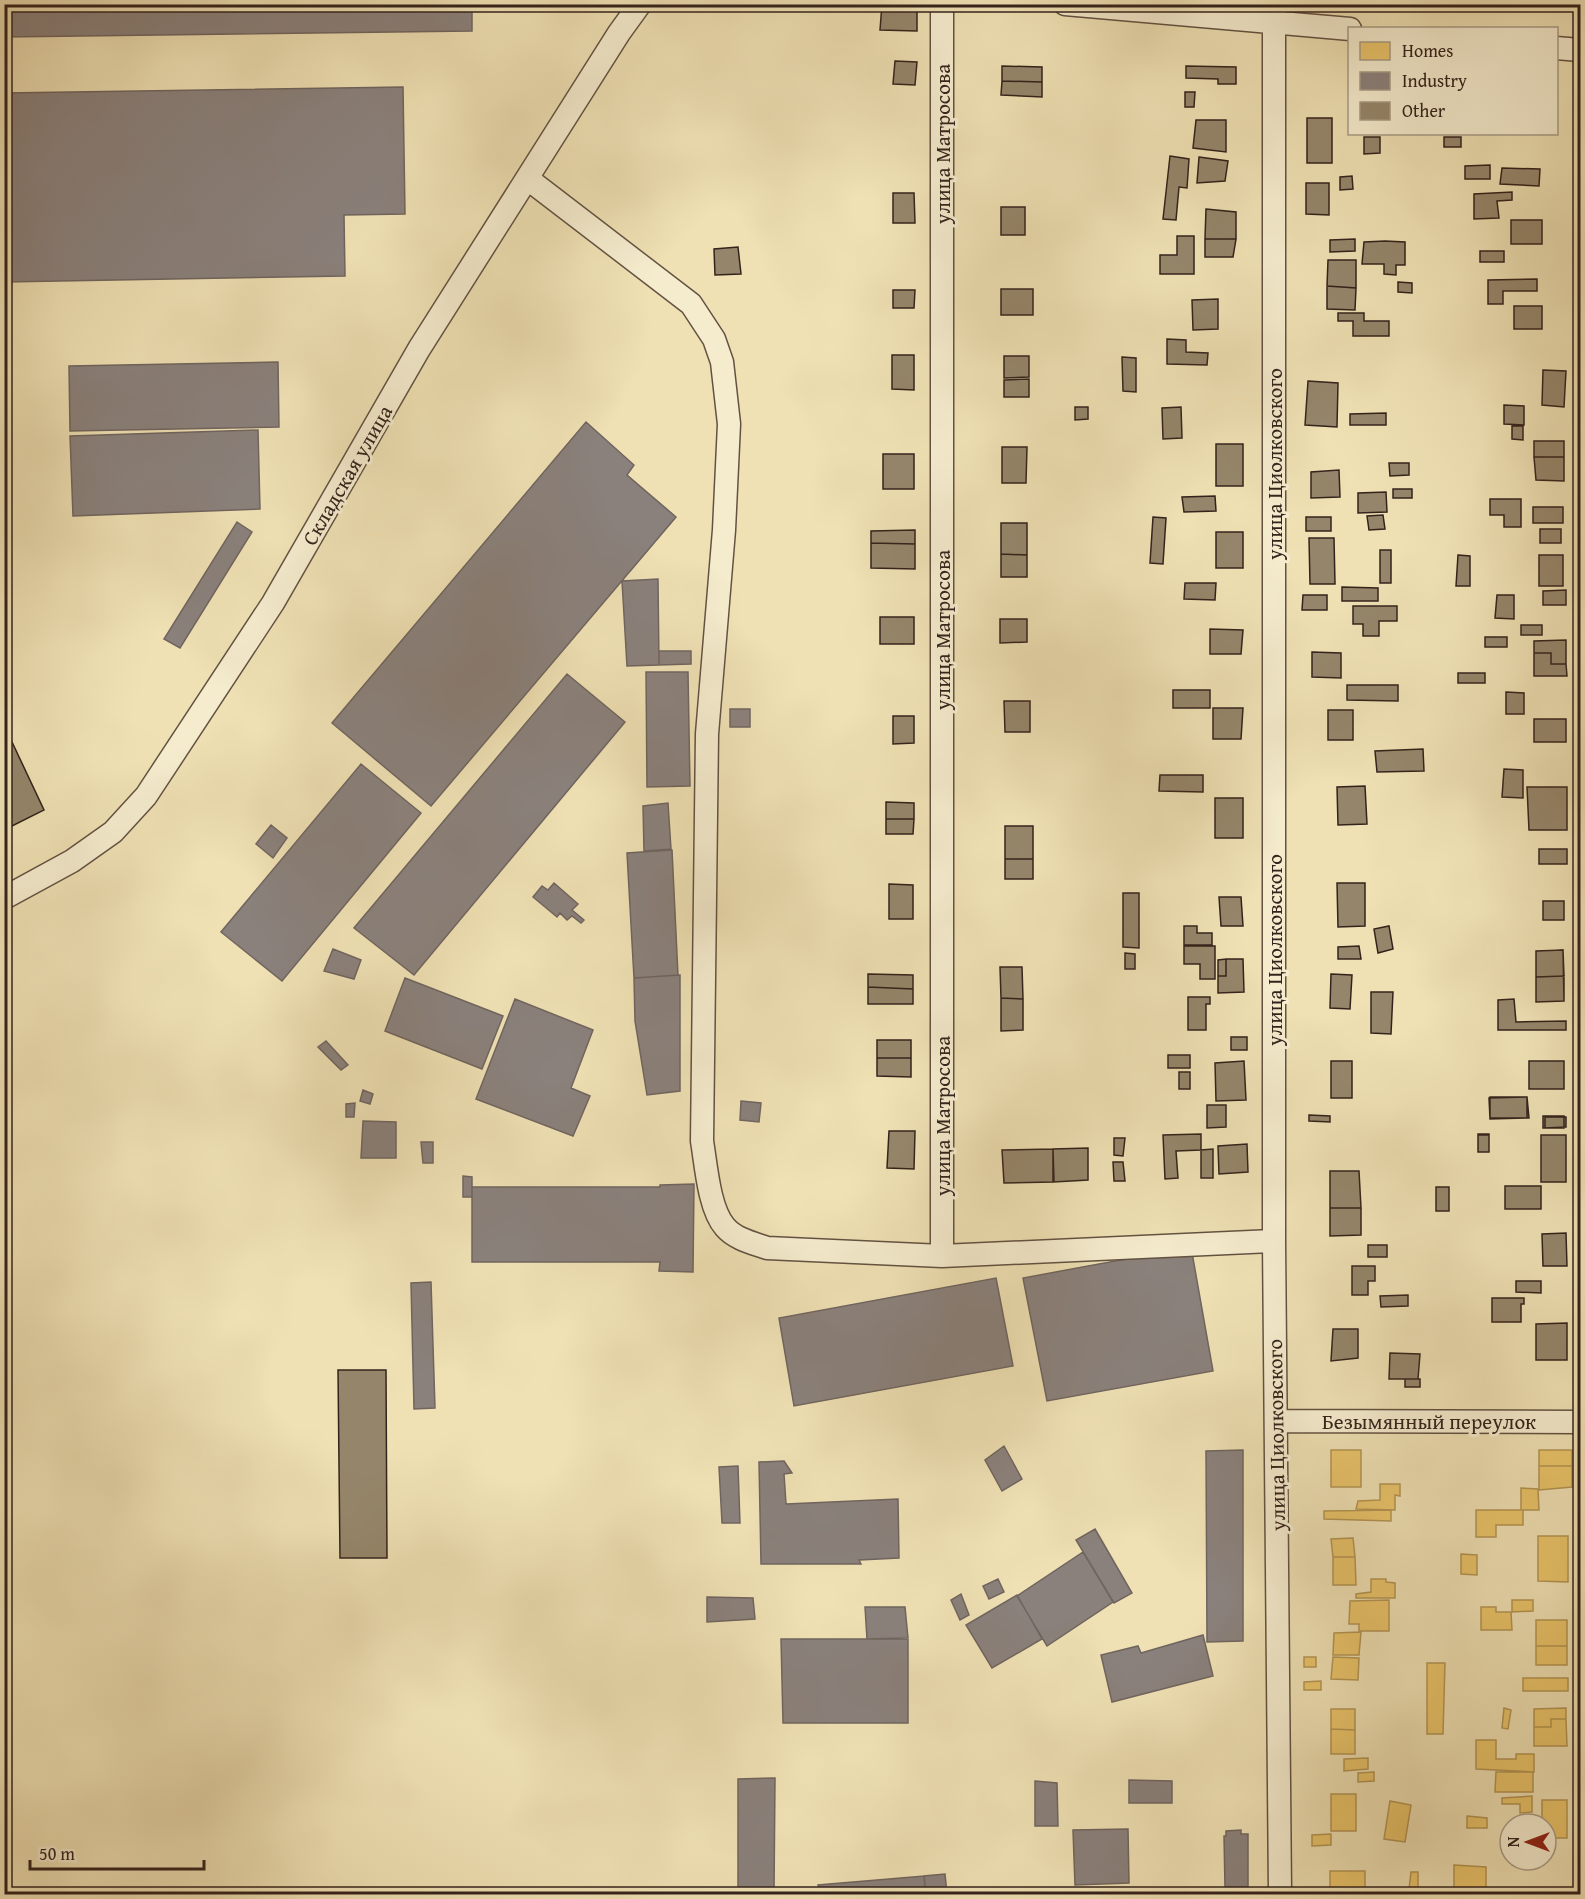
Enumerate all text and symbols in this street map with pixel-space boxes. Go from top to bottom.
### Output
legend [1348,27,1558,135]
text: Homes [1402,37,1453,64]
street label: улица Матросова [927,64,958,225]
text: Industry [1402,67,1467,94]
text: Other [1402,97,1446,124]
street label: улица Циолковского [1259,368,1290,561]
street label: Складская улица [294,399,400,551]
street label: улица Матросова [927,550,958,711]
street label: улица Циолковского [1259,854,1290,1047]
street label: улица Матросова [927,1036,958,1197]
street label: улица Циолковского [1259,1339,1293,1532]
street label: Безымянный переулок [1322,1406,1536,1437]
north arrow [1498,1812,1558,1872]
scale bar [30,1833,204,1871]
text: N [1501,1836,1525,1847]
text: 50 m [39,1840,75,1867]

